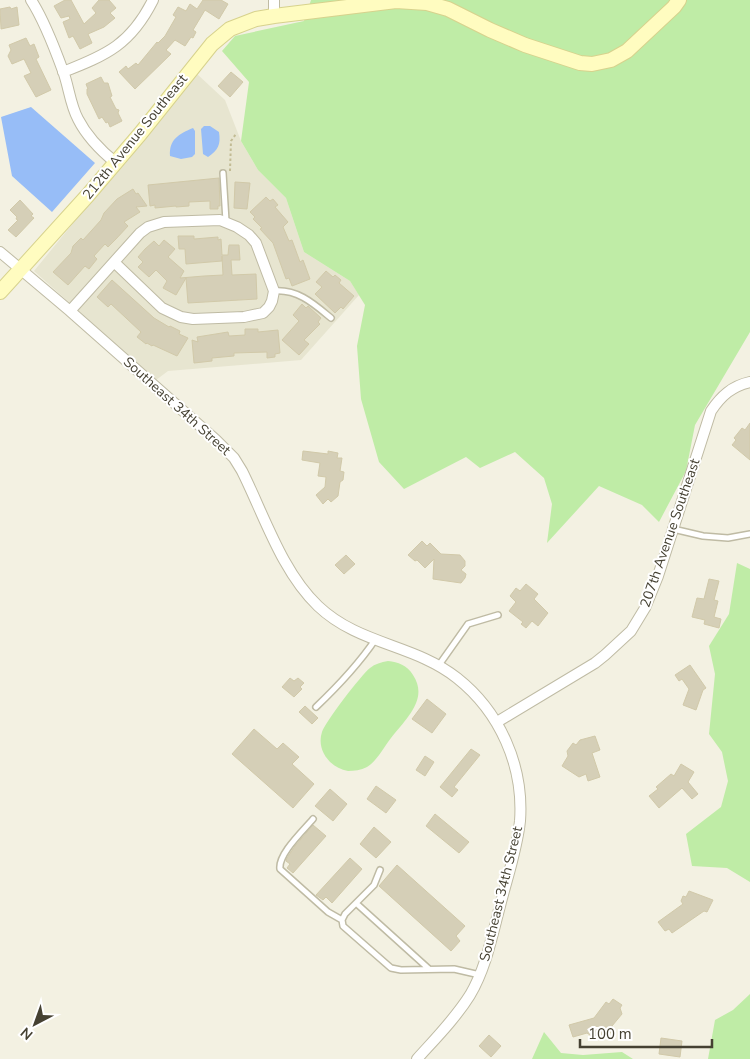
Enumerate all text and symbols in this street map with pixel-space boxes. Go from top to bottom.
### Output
street label: 212th Avenue Southeast [78,70,192,204]
street label: Southeast 34th Street [119,353,235,459]
street label: 207th Avenue Southeast [636,456,704,610]
street label: Southeast 34th Street [475,824,527,964]
north arrow [10,999,60,1049]
scale bar [580,1016,712,1048]
text: N [17,1023,37,1044]
text: 100 m [588,1024,632,1044]

